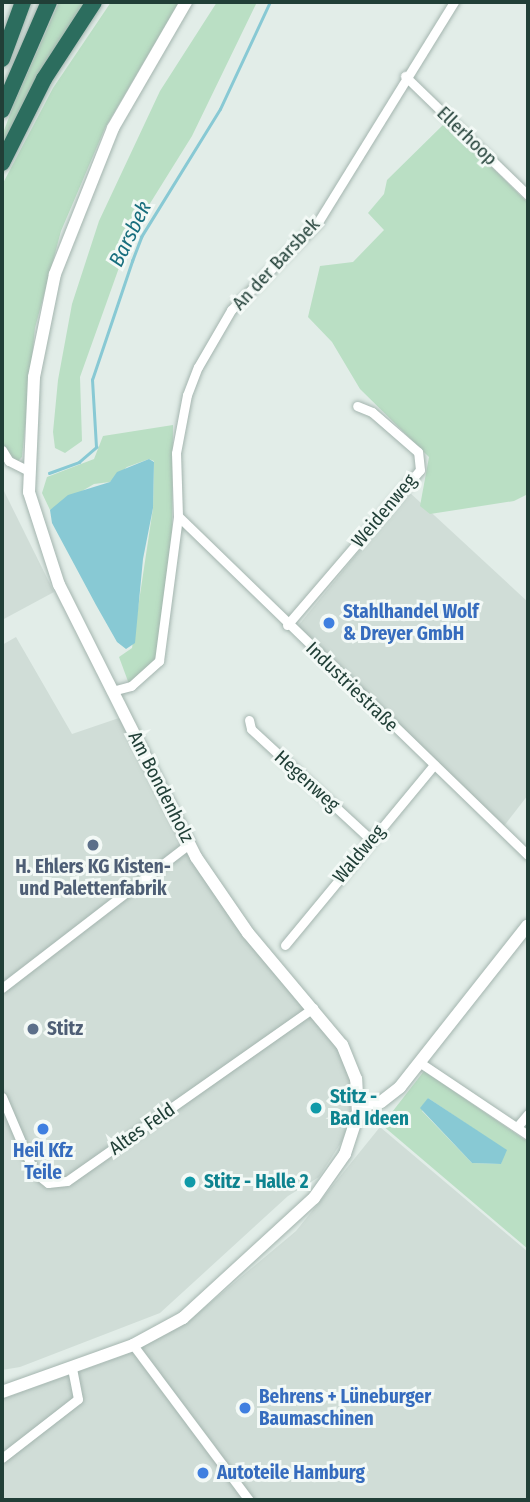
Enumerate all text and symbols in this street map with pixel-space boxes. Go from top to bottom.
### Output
street label: Ellerhoop [432,102,502,170]
water label: Barsbek [103,197,157,271]
street label: An der Barsbek [228,213,324,315]
street label: Weidenweg [347,470,421,552]
place label: Stahlhandel Wolf & Dreyer GmbH [343,601,478,645]
marker: Stahlhandel Wolf & Dreyer GmbH [321,615,337,631]
street label: Industriestraße [301,637,403,737]
street label: Am Bondenholz [123,728,199,846]
street label: Hegenweg [270,746,344,816]
street label: Waldweg [328,820,390,888]
marker: H. Ehlers KG Kisten- und Palettenfabrik [85,837,101,853]
place label: H. Ehlers KG Kisten- und Palettenfabrik [15,856,171,900]
place label: Stitz [47,1018,83,1040]
marker: Stitz [25,1021,41,1037]
place label: Stitz - Bad Ideen [330,1086,409,1130]
street label: Altes Feld [105,1098,179,1160]
marker: Stitz - Bad Ideen [308,1100,324,1116]
marker: Heil Kfz Teile [35,1121,51,1137]
place label: Heil Kfz Teile [13,1140,73,1184]
place label: Stitz - Halle 2 [204,1171,308,1193]
marker: Stitz - Halle 2 [182,1174,198,1190]
place label: Behrens + Lüneburger Baumaschinen [259,1386,431,1430]
marker: Behrens + Lüneburger Baumaschinen [237,1400,253,1416]
place label: Autoteile Hamburg [217,1462,365,1484]
marker: Autoteile Hamburg [195,1465,211,1481]

